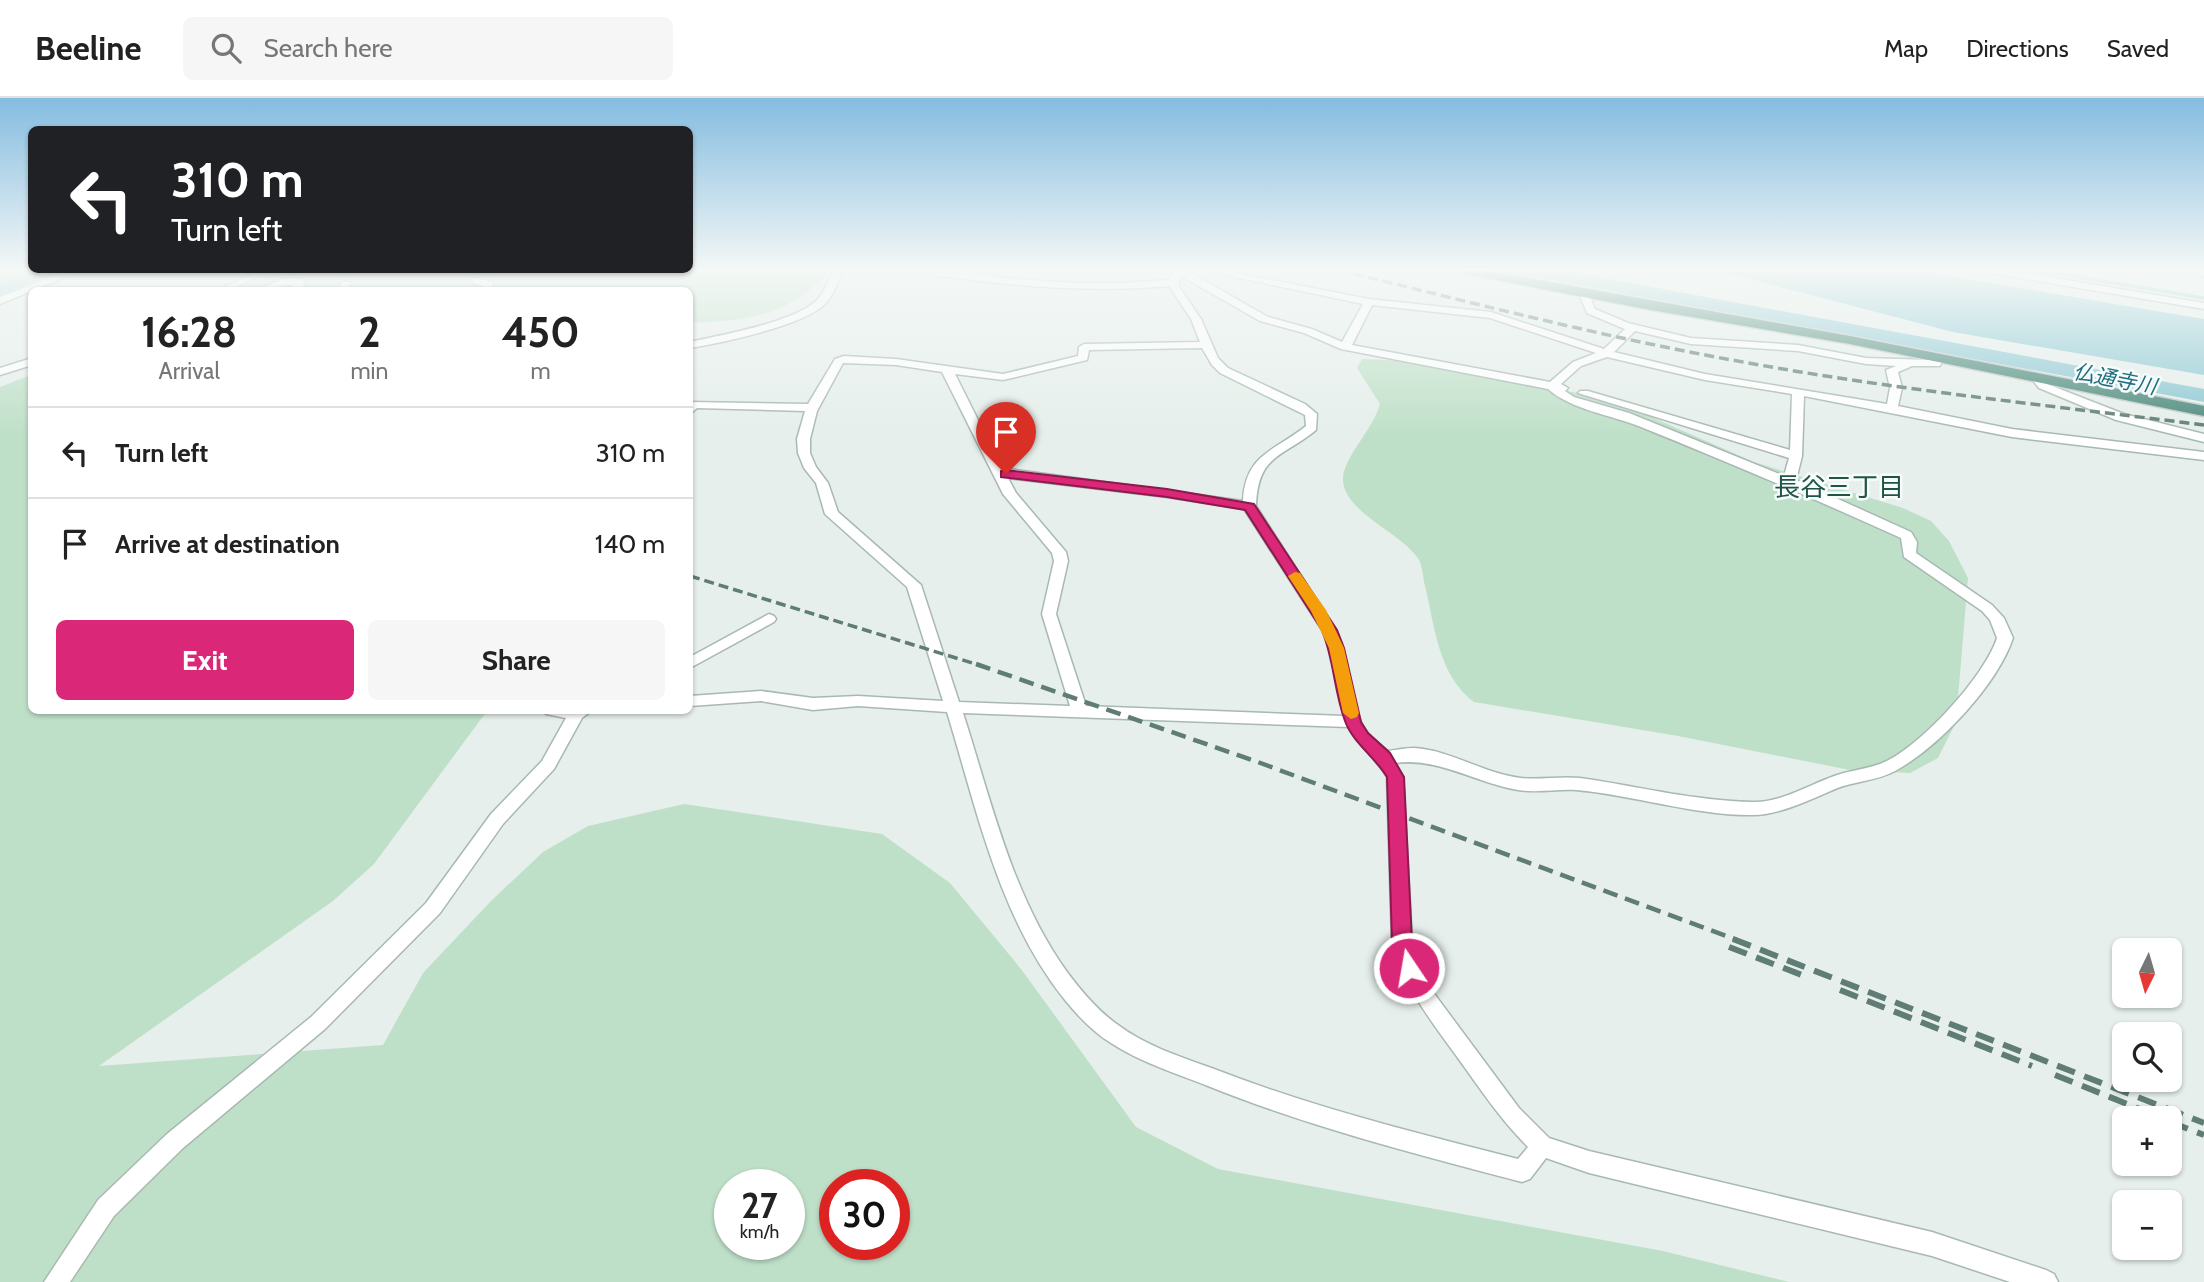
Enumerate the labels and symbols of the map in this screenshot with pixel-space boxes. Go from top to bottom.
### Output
water label: 仏通寺川 [2071,359,2161,400]
pin [976,402,1036,474]
district label: 長谷三丁目 [1774,471,1904,503]
position arrow [1372,931,1446,1005]
north arrow [2112,938,2182,1008]
speed limit sign: 30 [819,1169,910,1260]

